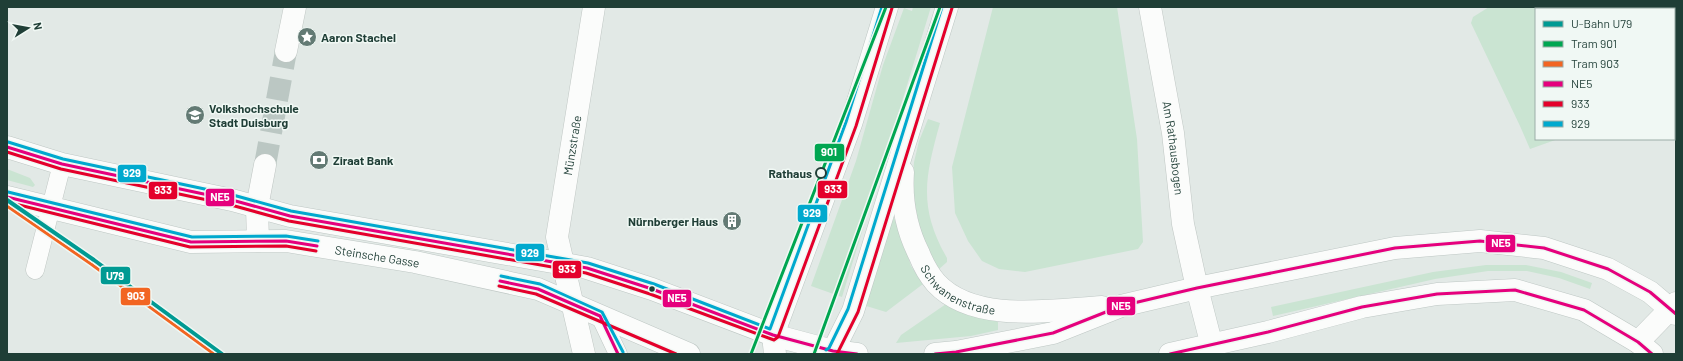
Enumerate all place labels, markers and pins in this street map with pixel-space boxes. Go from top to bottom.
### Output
place icon: Aaron Stachel [296,26,318,48]
place label: Aaron Stachel [321,30,396,44]
place label: Volkshochschule Stadt Duisburg [209,101,299,129]
school or university icon: Volkshochschule Stadt Duisburg [184,104,206,126]
bank icon: Ziraat Bank [308,149,330,171]
place label: Ziraat Bank [333,153,394,167]
place label: Rathaus [768,166,812,180]
marker: Rathaus [815,167,827,179]
building icon: Nürnberger Haus [721,210,743,232]
place label: Nürnberger Haus [628,214,718,228]
unlabelled marker [647,284,657,294]

